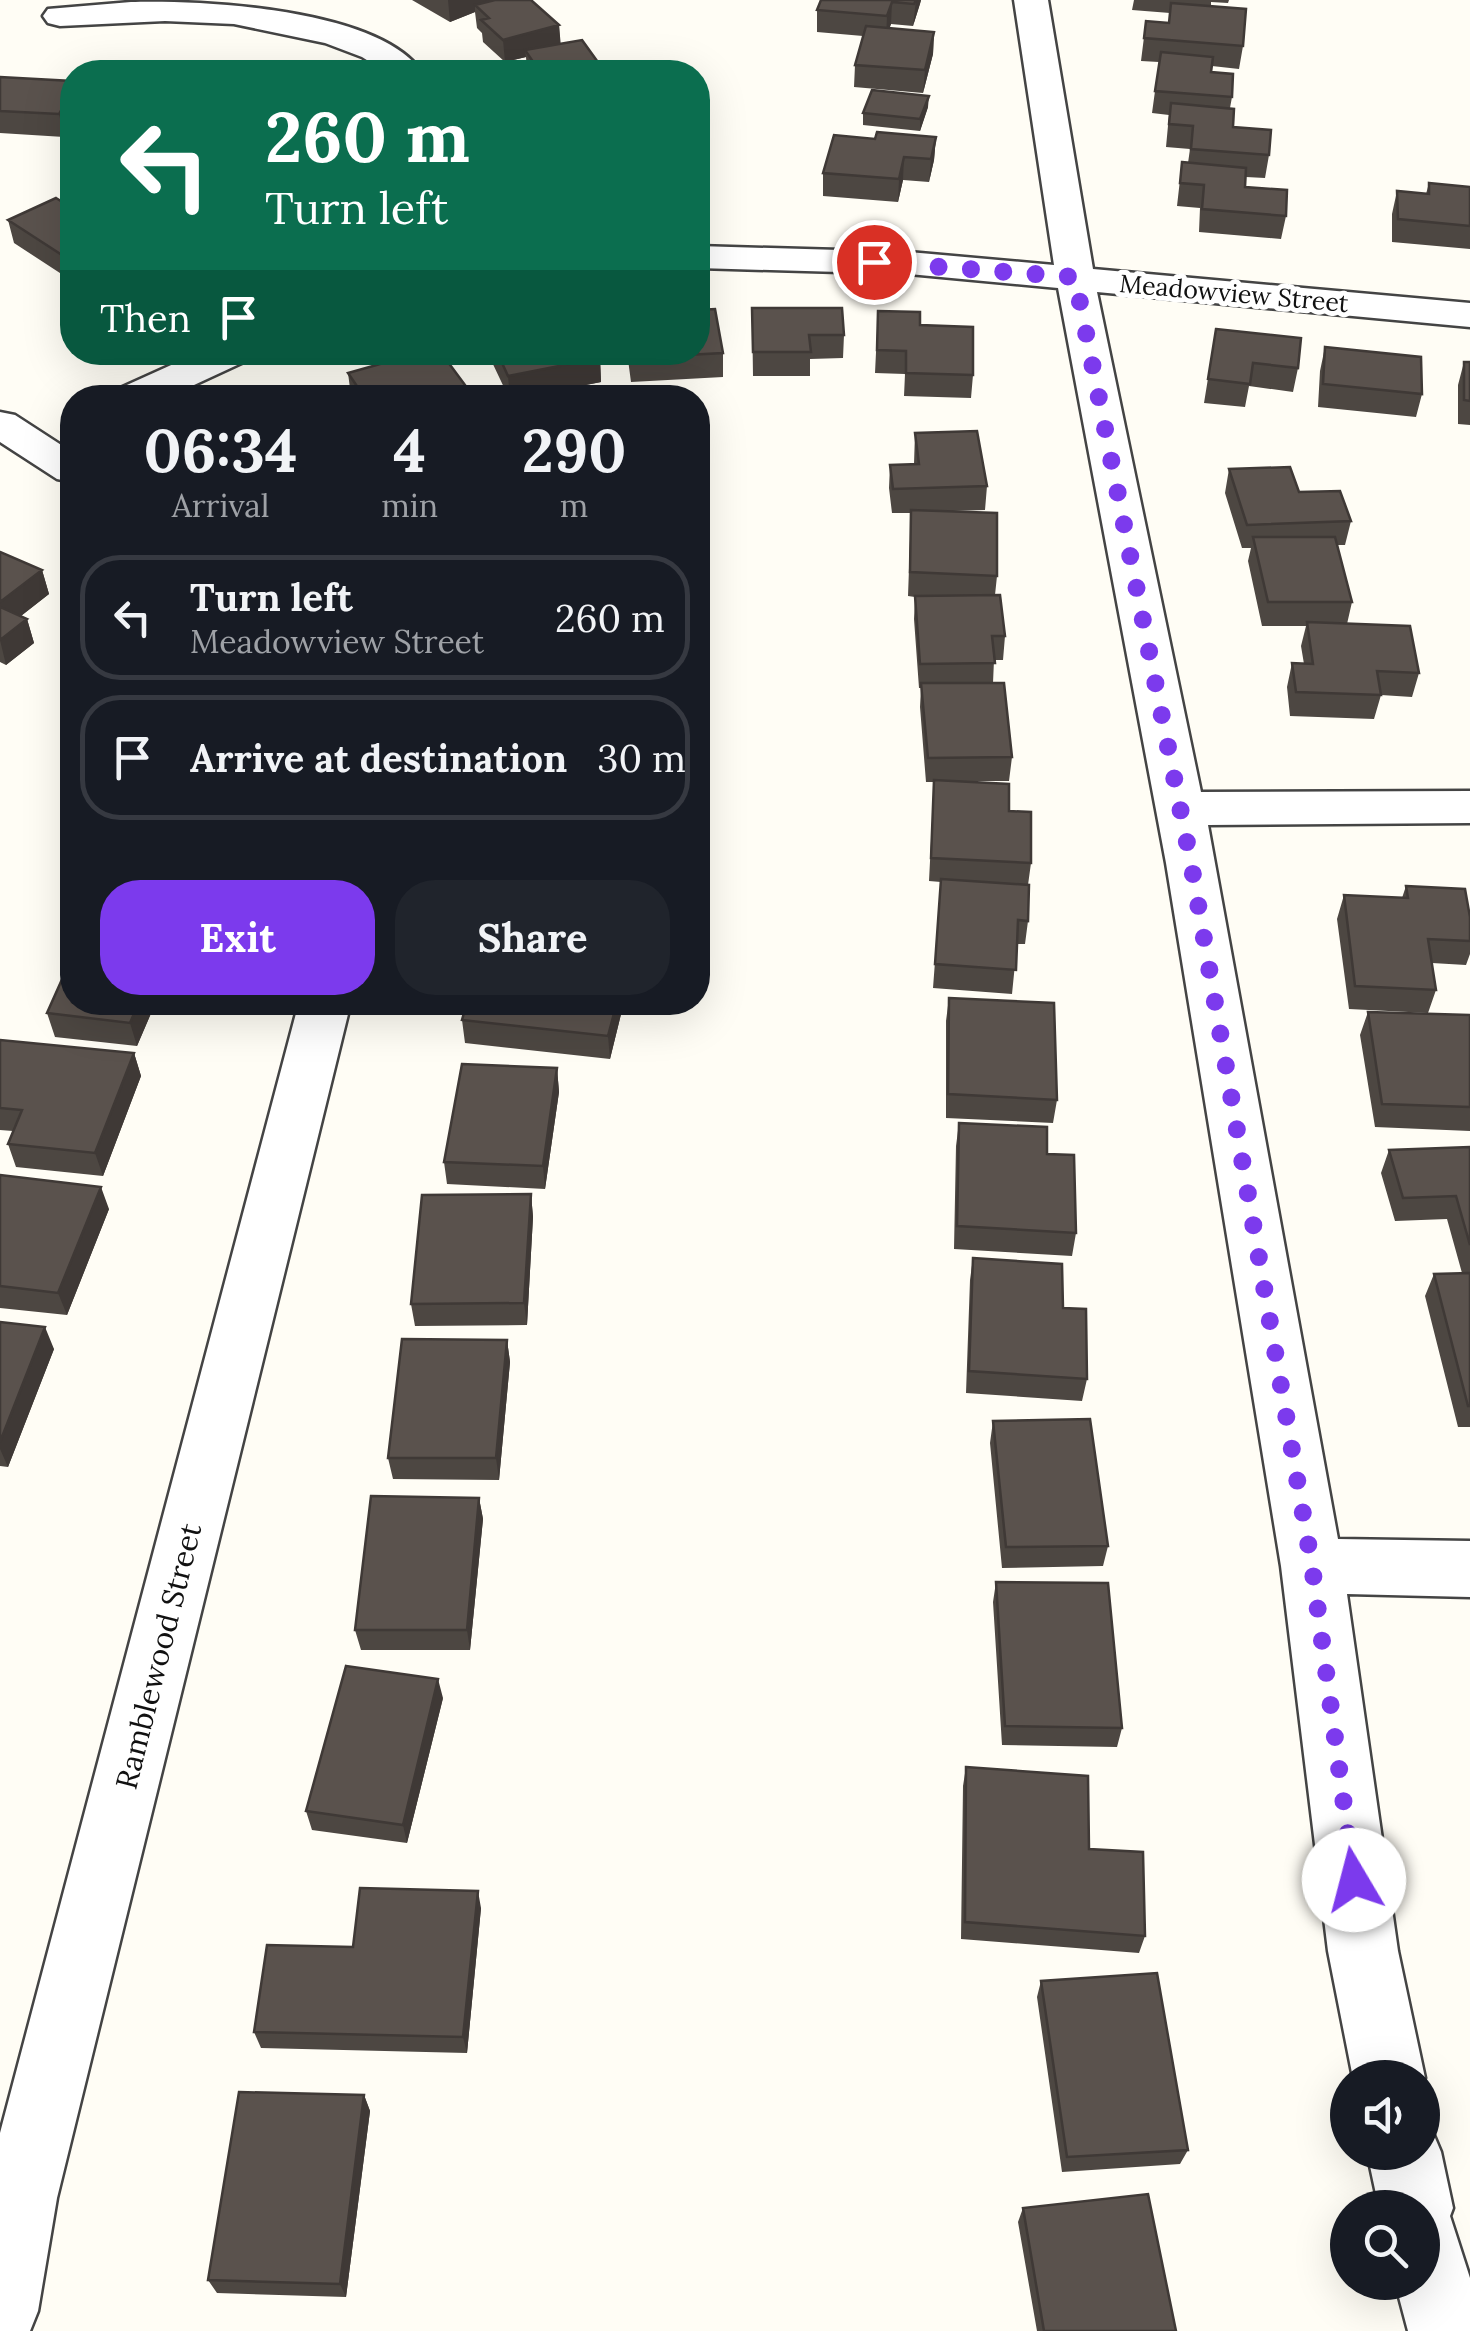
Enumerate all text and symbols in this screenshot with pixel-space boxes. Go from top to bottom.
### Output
text: 260 m [265,92,470,181]
icon: left [100,100,230,230]
text: Turn left [265,179,448,236]
pin [832,220,917,305]
icon: arrive [847,235,902,290]
street label: Meadowview Street [1118,267,1350,319]
icon: arrive [211,290,266,345]
text: Then [100,294,191,342]
text: 06:34 [144,412,298,488]
text: 4 [393,412,426,488]
text: 290 [522,412,626,488]
text: Arrival [172,485,269,526]
text: min [381,485,438,526]
text: m [560,485,588,526]
text: Turn left [190,573,353,621]
icon: left [105,590,160,645]
text: 260 m [555,594,665,642]
text: Meadowview Street [190,621,484,662]
icon: arrive [105,730,160,785]
text: Arrive at destination [190,734,567,782]
text: 30 m [597,734,686,782]
button: Exit [100,880,375,995]
button: Share [395,880,670,995]
street label: Ramblewood Street [107,1519,209,1793]
position arrow [1302,1828,1406,1932]
map controls [1330,2060,1440,2300]
button: sound [1330,2060,1440,2170]
button: search [1330,2190,1440,2300]

